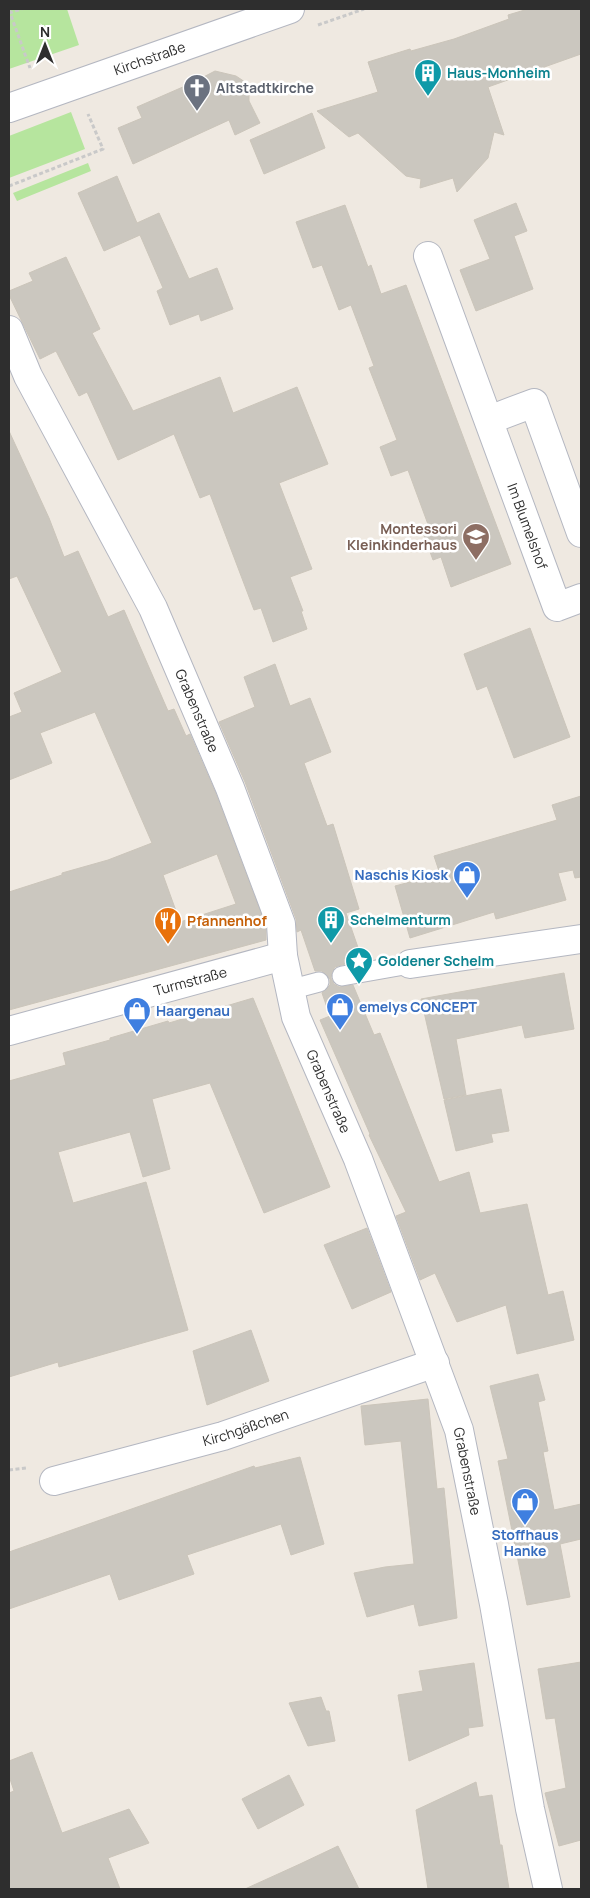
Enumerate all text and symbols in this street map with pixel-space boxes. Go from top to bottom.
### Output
north arrow [20,20,70,70]
text: N [40,22,50,41]
street label: Kirchstraße [111,37,188,79]
building icon: Haus-Monheim [413,58,443,97]
place label: Haus-Monheim [447,63,550,82]
church icon: Altstadtkirche [182,73,212,112]
place label: Altstadtkirche [216,78,314,97]
street label: Im Blumelshof [503,480,552,572]
place label: Montessori Kleinkinderhaus [347,519,457,554]
school or university icon: Montessori Kleinkinderhaus [461,522,491,561]
street label: Grabenstraße [171,666,224,755]
shop icon: Naschis Kiosk [452,860,482,899]
place label: Naschis Kiosk [355,865,448,884]
building icon: Schelmenturm [316,905,346,944]
restaurant icon: Pfannenhof [153,906,183,945]
place label: Schelmenturm [350,910,451,929]
place label: Pfannenhof [187,911,267,930]
place icon: Goldener Schelm [344,946,374,985]
place label: Goldener Schelm [378,951,494,970]
street label: Turmstraße [152,962,229,1000]
shop icon: emelys CONCEPT [325,992,355,1031]
shop icon: Haargenau [122,996,152,1035]
place label: emelys CONCEPT [359,997,478,1016]
place label: Haargenau [156,1001,230,1020]
street label: Grabenstraße [302,1047,356,1136]
street label: Kirchgäßchen [201,1404,291,1450]
street label: Grabenstraße [450,1426,486,1517]
shop icon: Stoffhaus Hanke [510,1487,540,1526]
place label: Stoffhaus Hanke [491,1525,559,1560]

